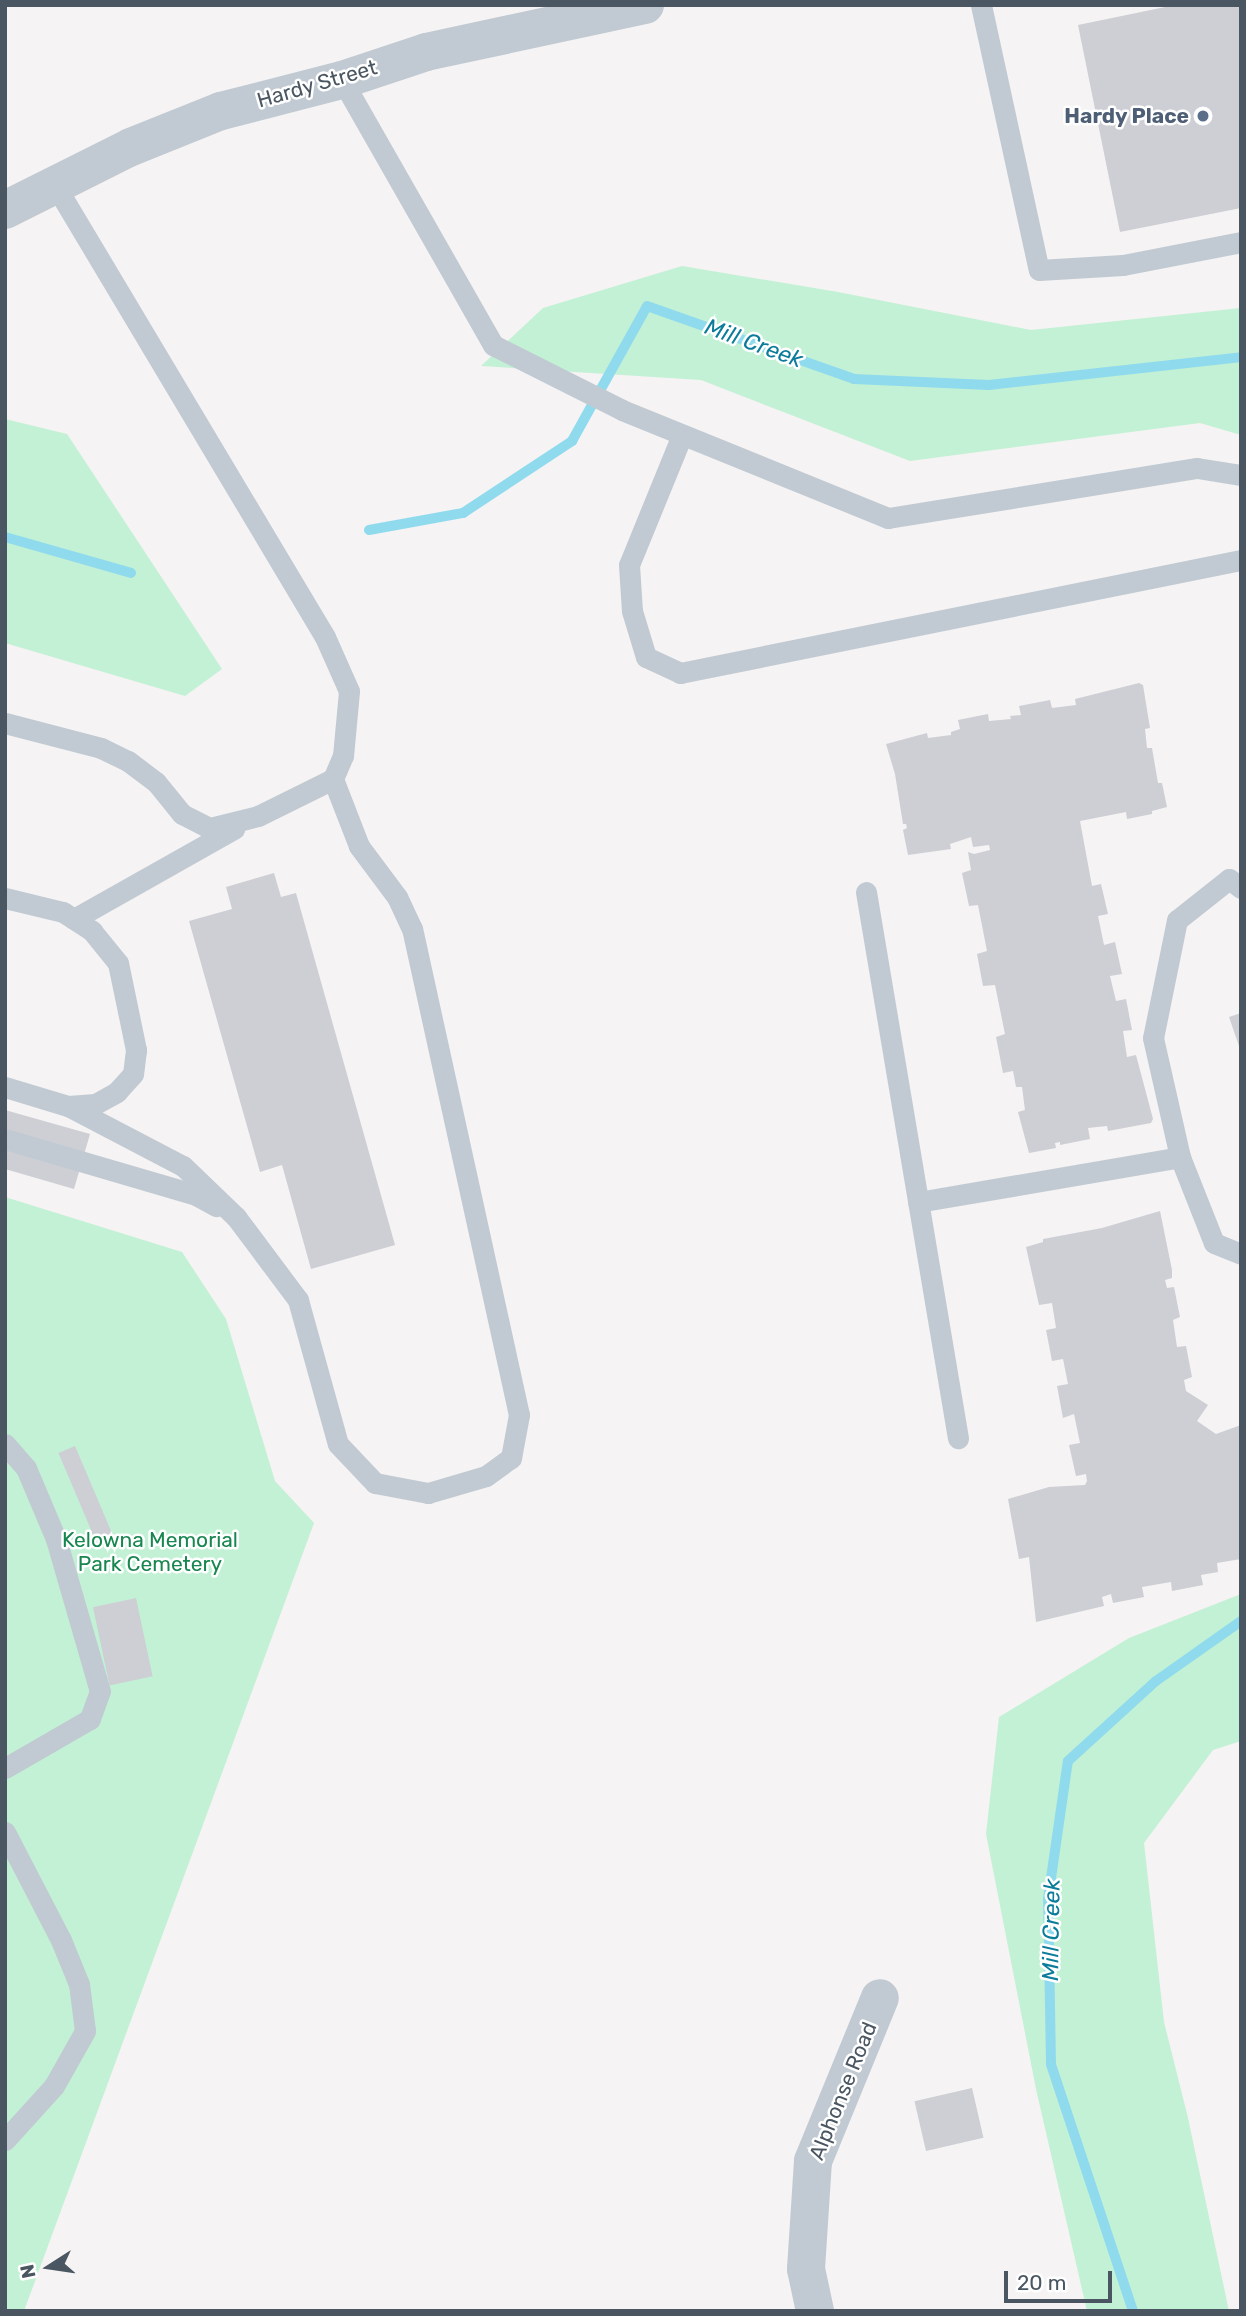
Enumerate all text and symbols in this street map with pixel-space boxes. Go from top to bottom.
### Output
street label: Hardy Street [254,55,380,113]
place label: Hardy Place [1064,103,1189,129]
marker: Hardy Place [1195,108,1211,124]
water label: Mill Creek [701,313,807,373]
park label: Kelowna Memorial Park Cemetery [62,1527,238,1577]
water label: Mill Creek [1036,1879,1066,1981]
street label: Alphonse Road [804,2018,882,2164]
north arrow [14,2232,84,2302]
scale bar [1008,2256,1116,2300]
text: N [15,2262,41,2281]
text: 20 m [1017,2270,1066,2295]

